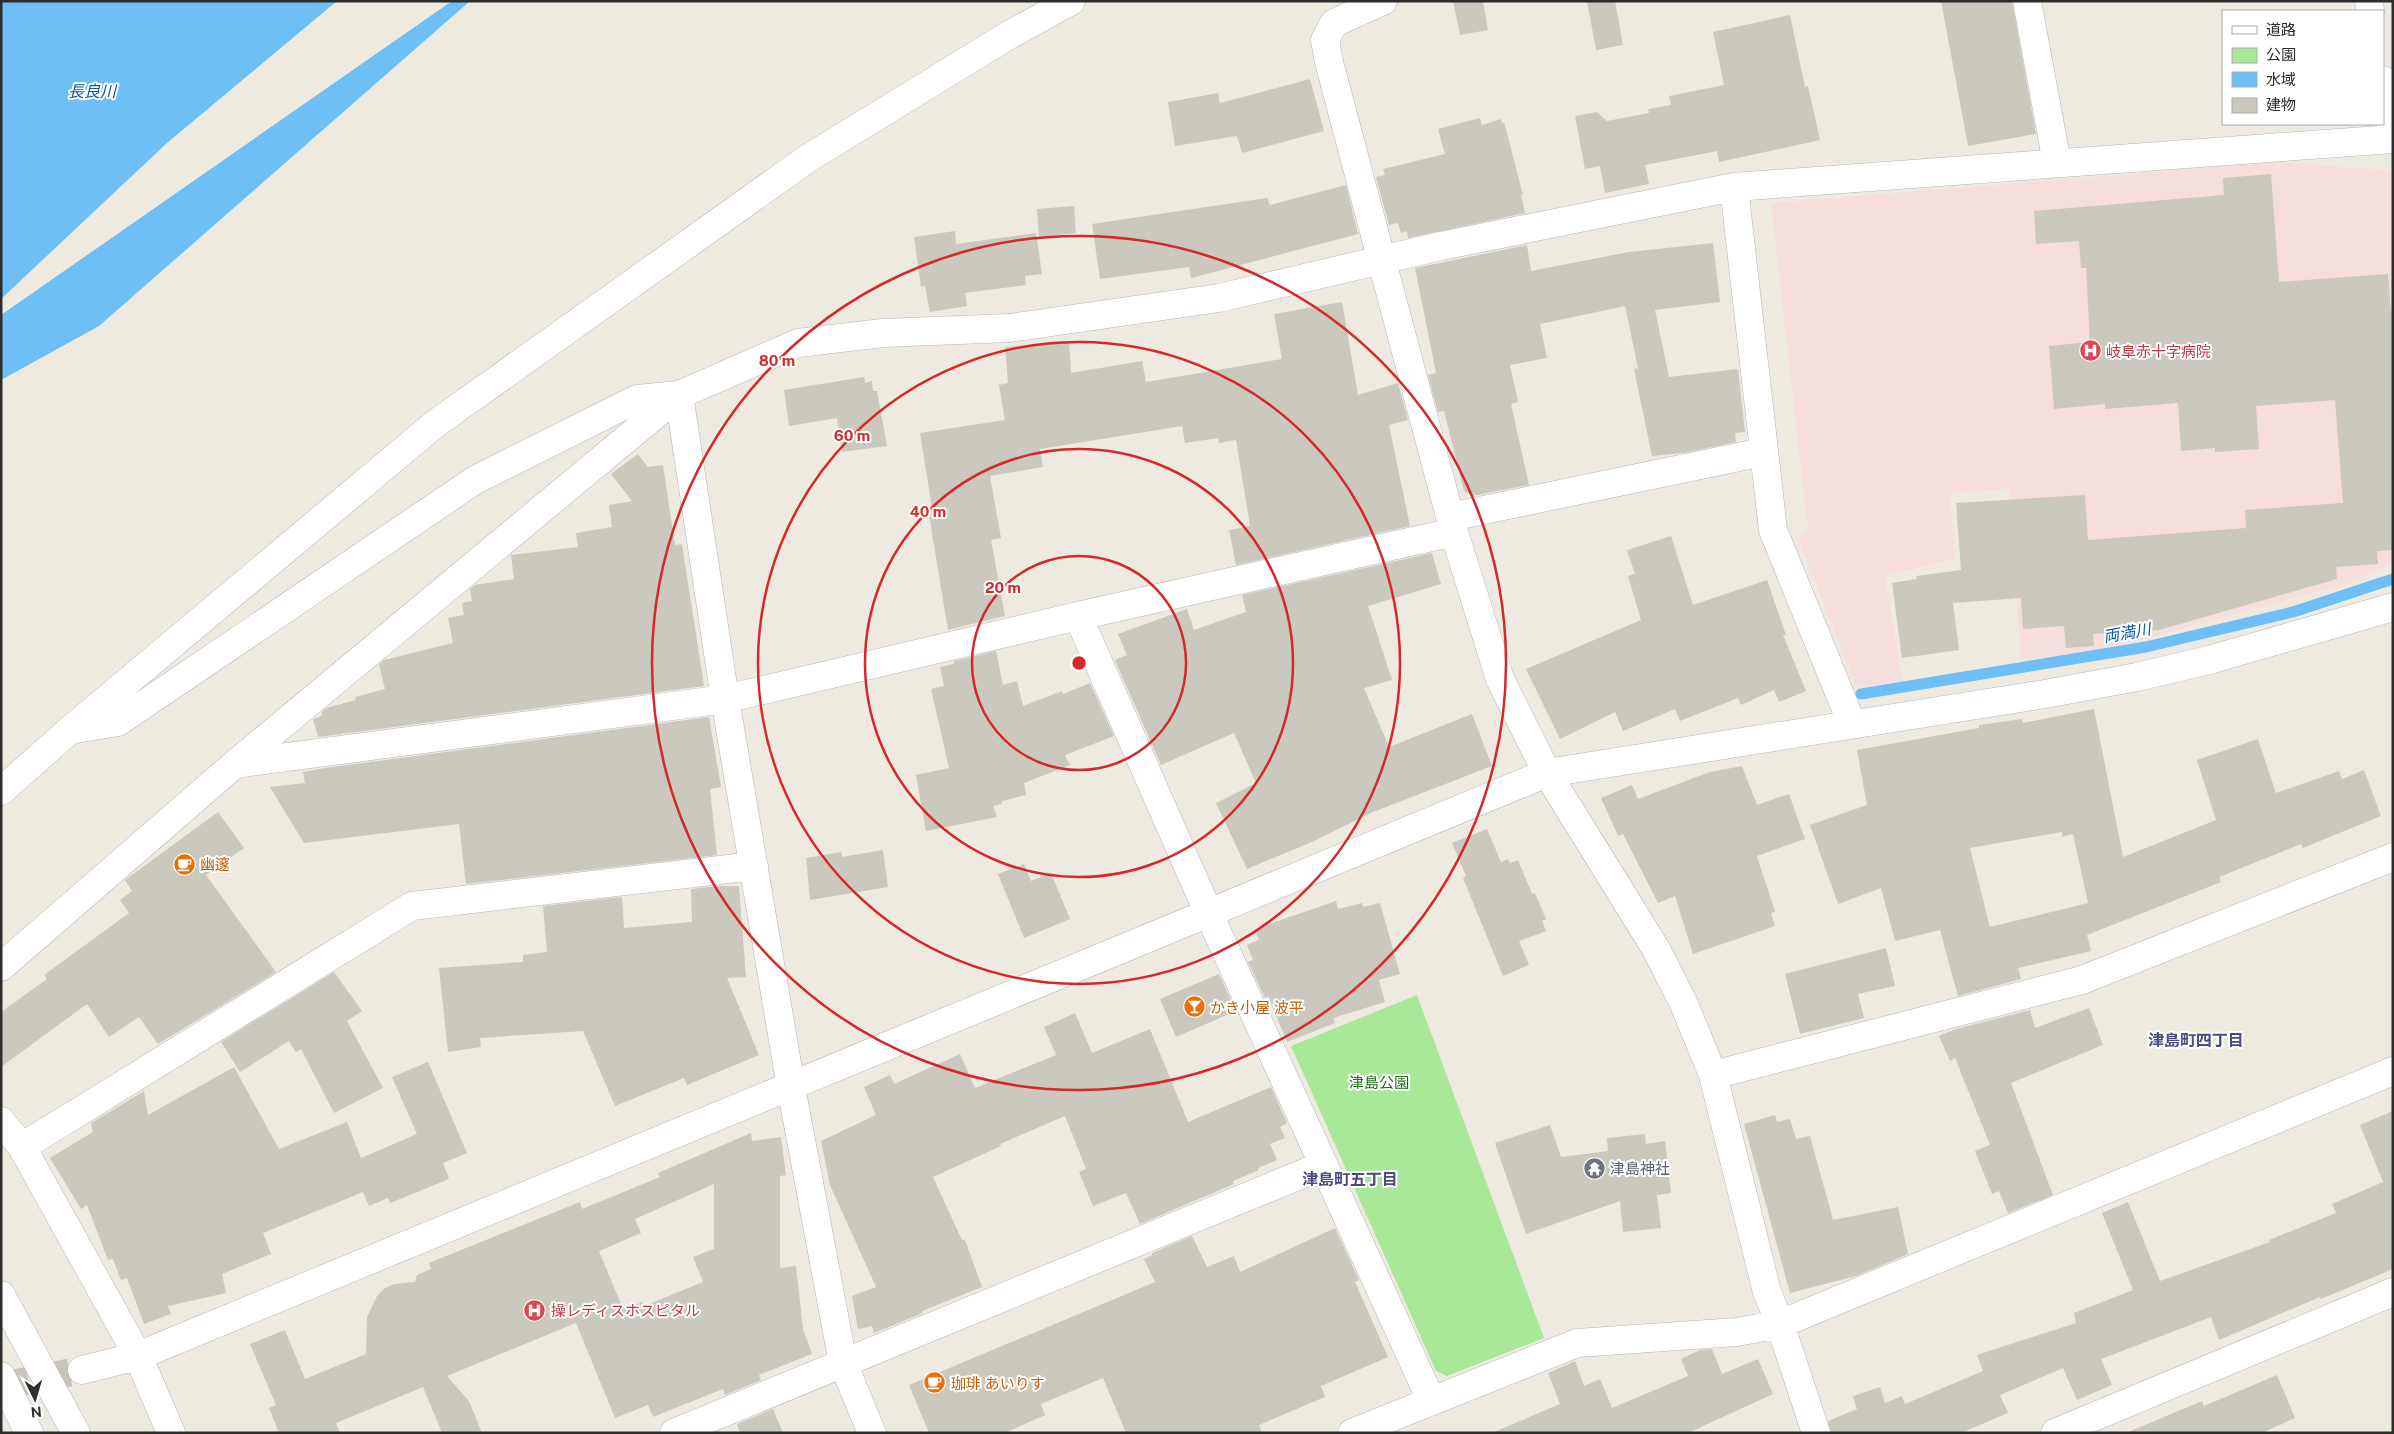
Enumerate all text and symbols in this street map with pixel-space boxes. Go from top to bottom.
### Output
legend [2222,10,2384,125]
text: 道路 [2266,21,2296,38]
text: 公園 [2266,46,2296,63]
text: 水域 [2266,71,2296,88]
water label: 長良川 [68,82,118,101]
text: 建物 [2266,96,2296,113]
hospital icon: 岐阜赤十字病院 [2078,339,2102,363]
place label: 岐阜赤十字病院 [2106,343,2211,360]
text: 80 m [759,352,795,369]
text: 60 m [834,427,870,444]
text: 40 m [910,503,946,520]
text: 20 m [985,579,1021,596]
water label: 両満川 [2102,619,2154,647]
centre of rings [1070,654,1088,672]
cafe icon: 幽邃 [172,852,196,876]
place label: 幽邃 [200,856,230,873]
bar icon: かき小屋 波平 [1182,995,1206,1019]
place label: かき小屋 波平 [1210,999,1304,1016]
district label: 津島町四丁目 [2148,1031,2244,1050]
park label: 津島公園 [1349,1074,1409,1091]
temple icon: 津島神社 [1582,1156,1606,1180]
place label: 津島神社 [1610,1160,1670,1177]
district label: 津島町五丁目 [1302,1170,1398,1189]
hospital icon: 操レディスホスピタル [523,1298,547,1322]
place label: 操レディスホスピタル [551,1302,700,1319]
cafe icon: 珈琲 あいりす [923,1371,947,1395]
north arrow [10,1374,60,1424]
place label: 珈琲 あいりす [951,1375,1045,1392]
text: N [30,1404,42,1420]

